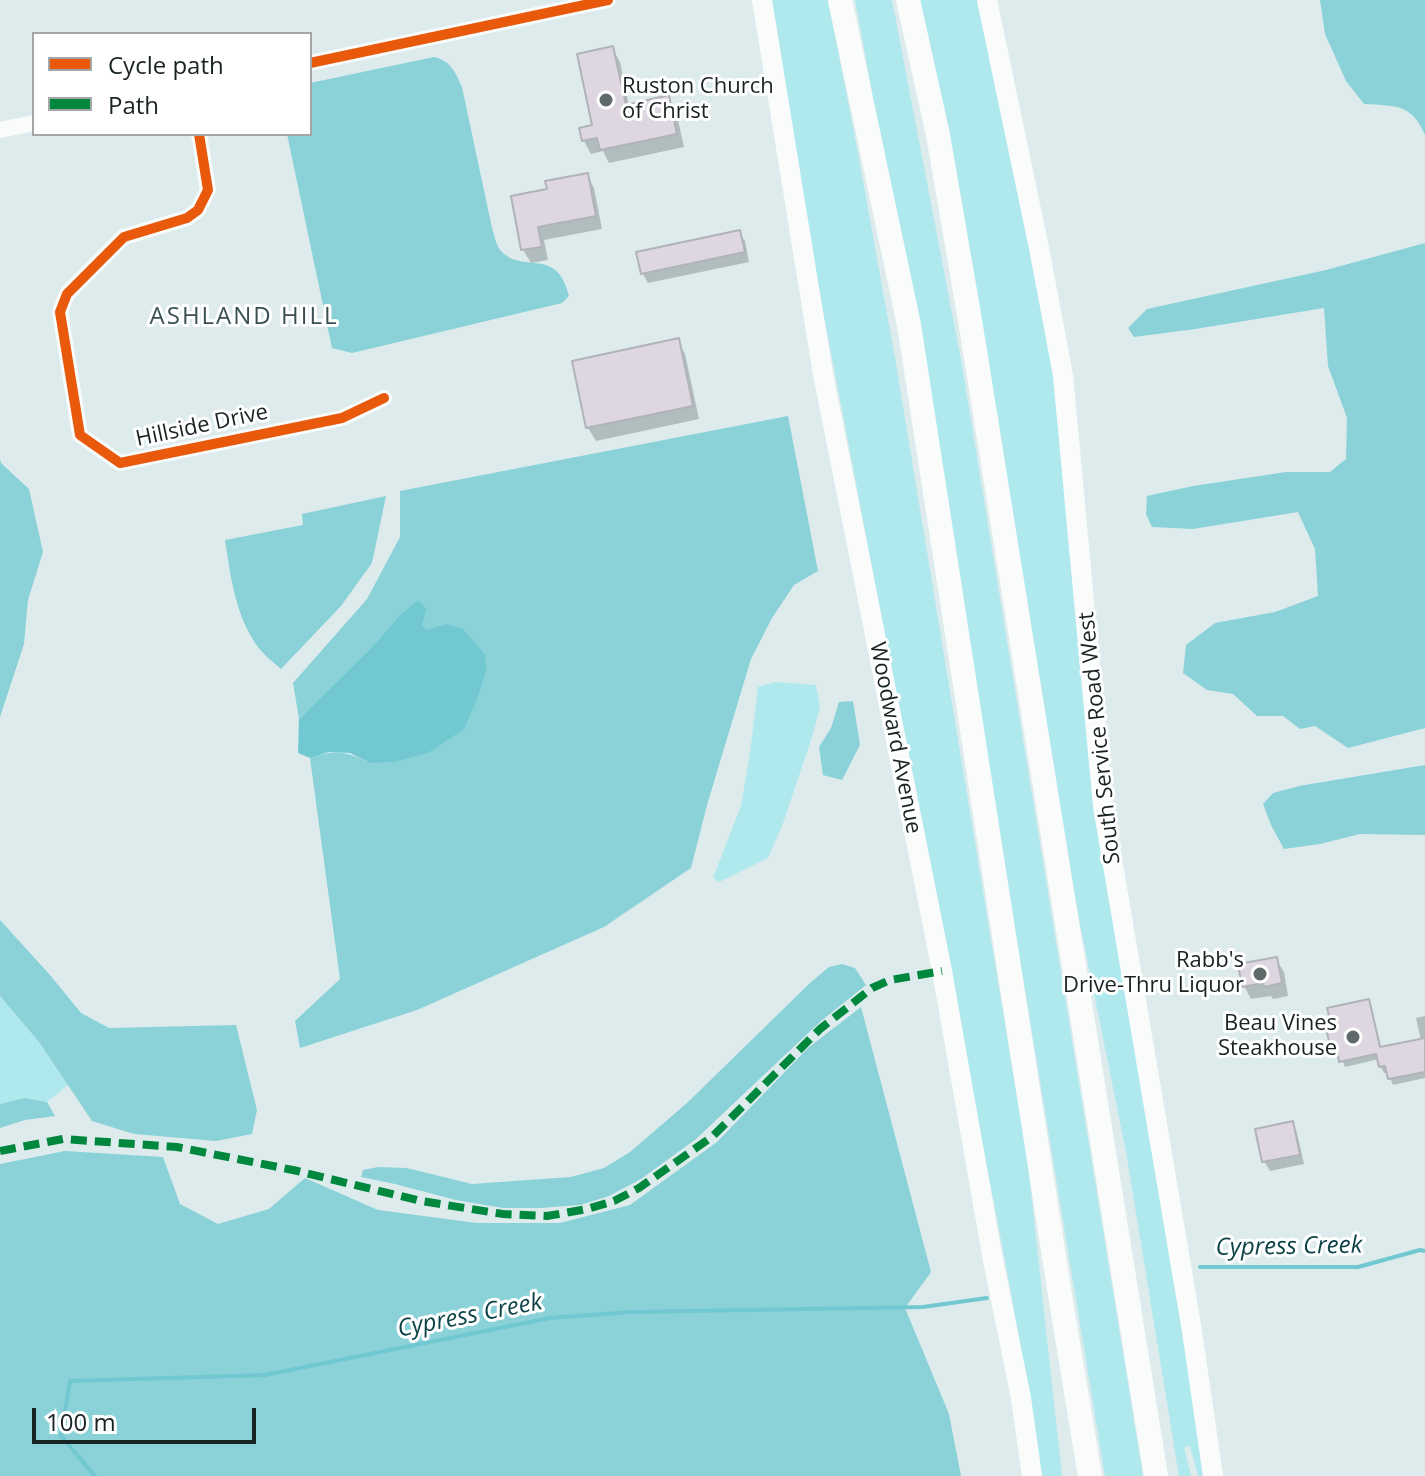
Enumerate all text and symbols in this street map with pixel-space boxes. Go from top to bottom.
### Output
legend [32,32,312,136]
text: Cycle path [108,48,224,81]
place label: Ruston Church of Christ [622,74,774,126]
text: Path [108,88,159,121]
marker: Ruston Church of Christ [597,91,615,109]
district label: ASHLAND HILL [150,303,338,331]
street label: Hillside Drive [134,399,270,453]
street label: South Service Road West [1074,611,1126,865]
street label: Woodward Avenue [864,640,926,836]
place label: Rabb's Drive-Thru Liquor [1063,948,1244,1000]
marker: Rabb's Drive-Thru Liquor [1251,965,1269,983]
place label: Beau Vines Steakhouse [1218,1011,1337,1062]
marker: Beau Vines Steakhouse [1344,1028,1362,1046]
water label: Cypress Creek [1215,1231,1363,1263]
water label: Cypress Creek [395,1288,545,1344]
scale bar [36,1392,260,1442]
text: 100 m [46,1405,116,1438]

